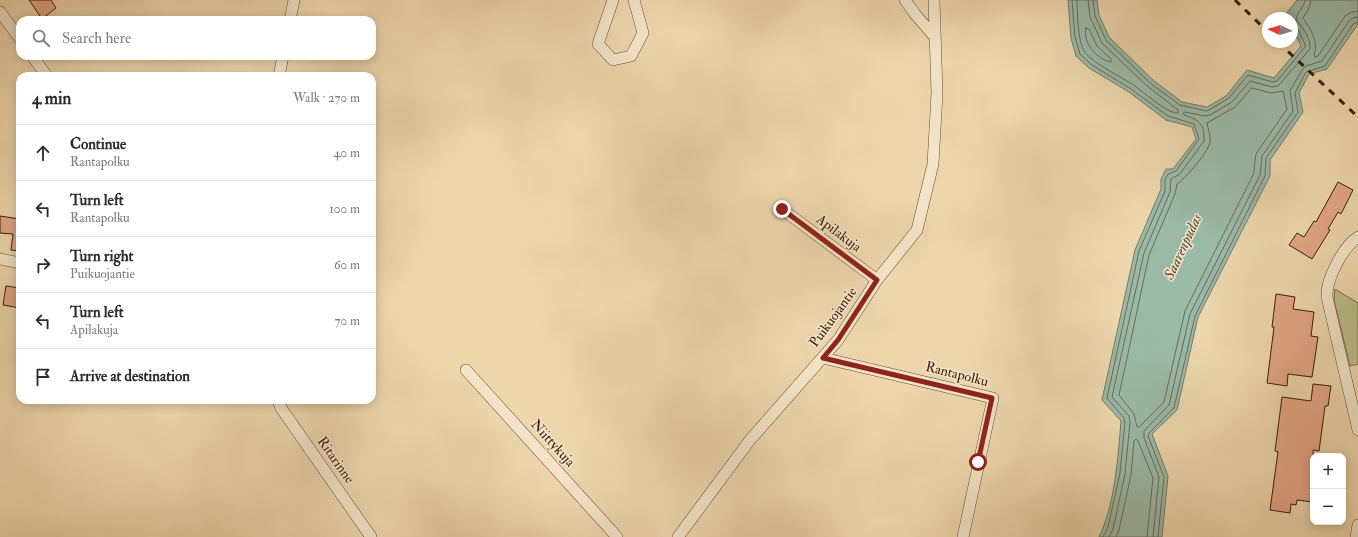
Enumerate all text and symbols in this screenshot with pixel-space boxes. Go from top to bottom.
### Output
north arrow [1262,12,1298,48]
search box [16,16,376,60]
icon: search [30,27,52,49]
text: Search here [62,29,131,48]
text: 4 min [32,88,71,109]
text: Walk · 270 m [293,90,360,106]
text: Continue [70,135,126,154]
icon: ahead [32,142,54,164]
text: 40 m [334,145,360,161]
text: Rantapolku [70,154,130,170]
text: Turn left [70,191,124,210]
icon: left [32,198,54,220]
route end [773,200,791,218]
text: 100 m [329,201,360,217]
text: Rantapolku [70,210,130,226]
street label: Apilakuja [812,210,865,256]
water label: Saarenpudas [1159,210,1207,284]
text: Turn right [70,247,133,266]
icon: right [32,254,54,276]
text: 60 m [334,257,360,273]
text: Puikuojantie [70,266,135,282]
street label: Puikuojantie [806,284,861,350]
text: Turn left [70,303,124,322]
icon: left [32,310,54,332]
text: 70 m [335,313,360,329]
text: Apilakuja [70,322,118,338]
street label: Rantapolku [923,358,990,391]
icon: arrive [32,366,54,388]
text: Arrive at destination [70,367,190,386]
street label: Niittykuja [527,416,579,471]
street label: Ritarinne [314,433,358,487]
route start [969,453,987,471]
map controls [1310,453,1346,525]
button: + [1310,453,1346,489]
button: − [1310,489,1346,525]

